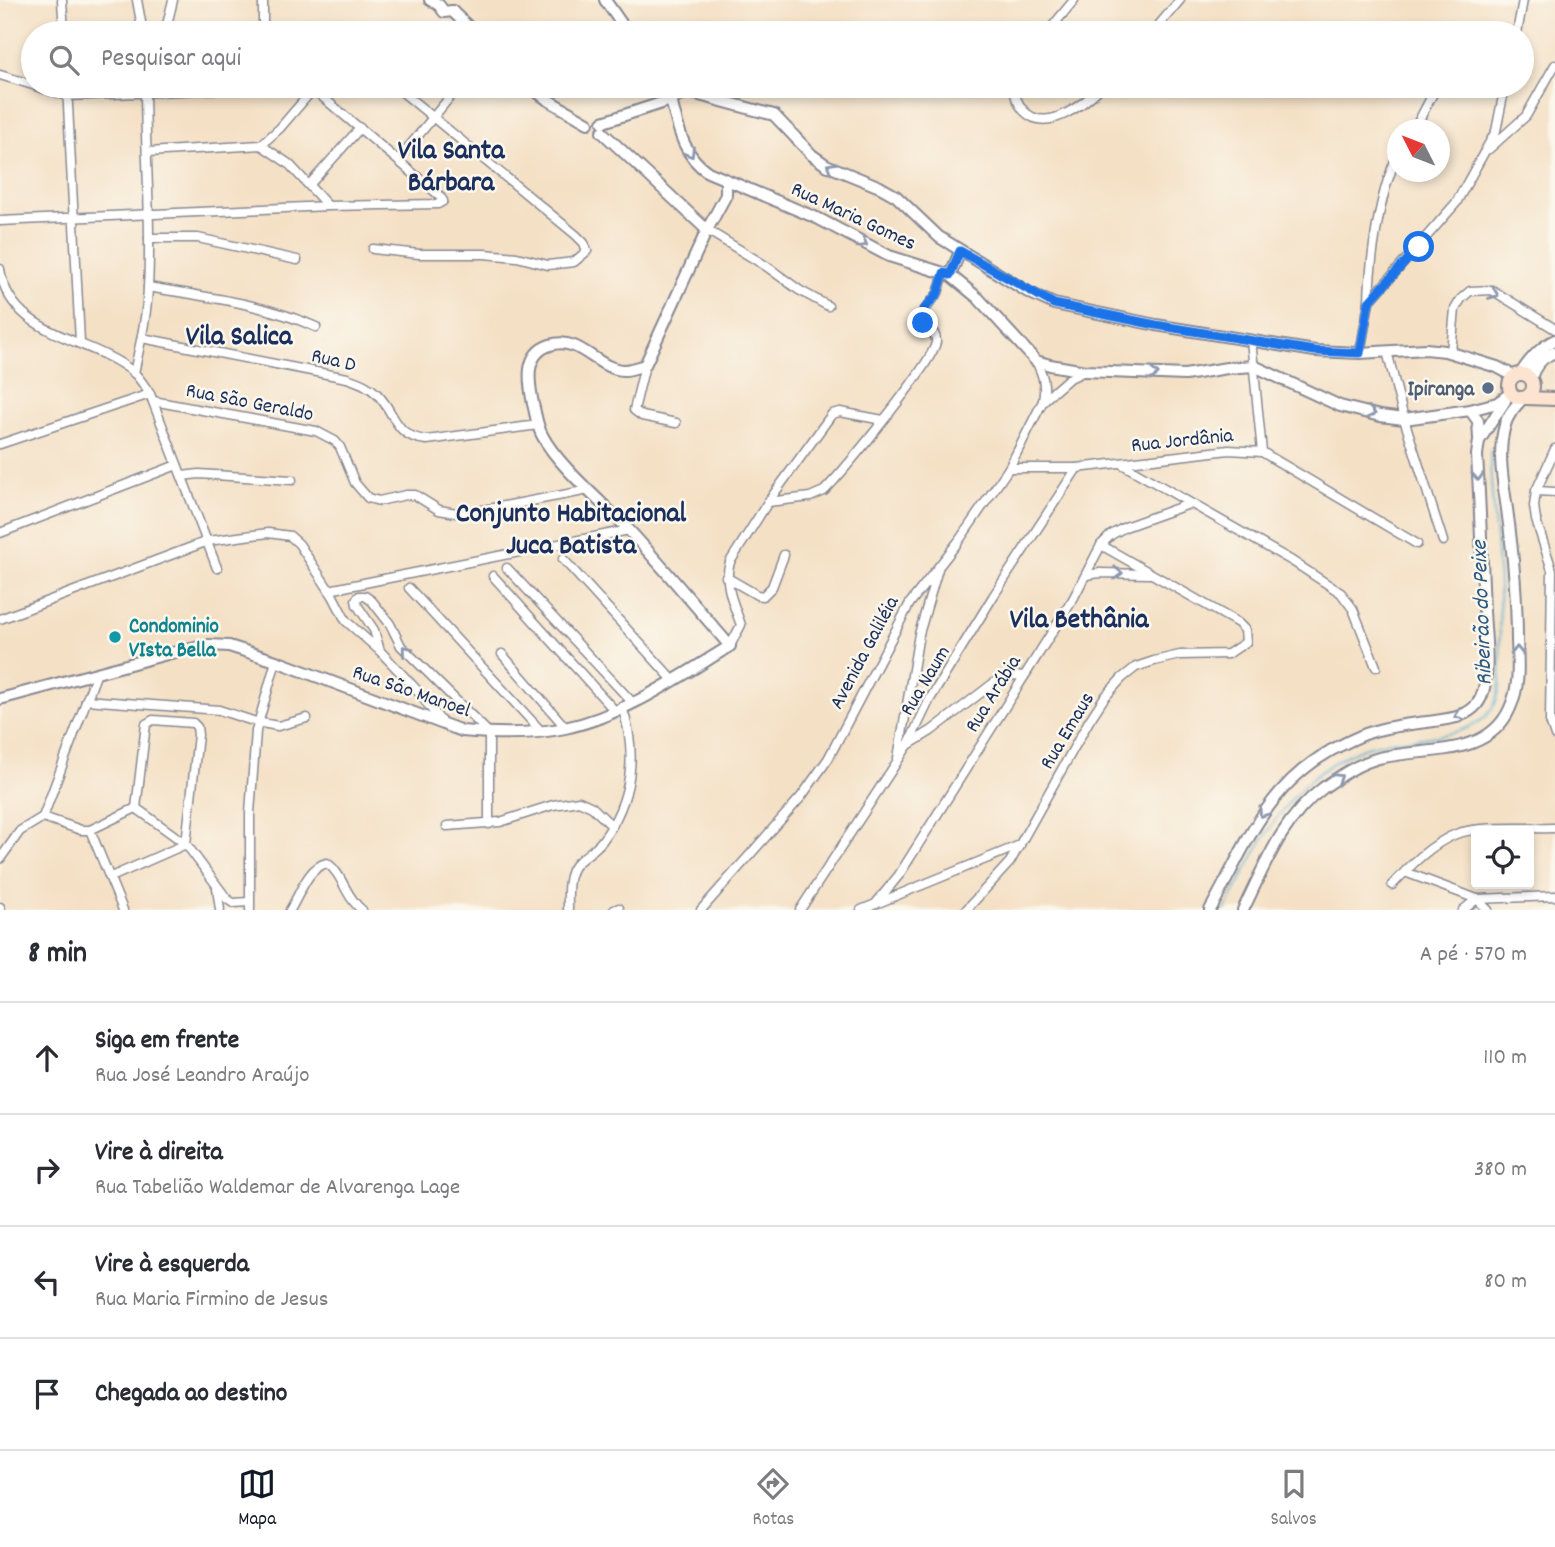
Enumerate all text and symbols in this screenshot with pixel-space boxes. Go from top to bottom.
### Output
search box [21,21,1534,98]
icon: search [45,41,83,79]
text: Pesquisar aqui [101,41,241,78]
north arrow [1387,119,1450,182]
district label: Vila Santa Bárbara [398,133,505,205]
one-way arrow [681,145,694,158]
one-way arrow [825,162,838,175]
street label: Rua Maria Gomes [785,176,920,260]
route start [1403,231,1434,262]
one-way arrow [856,234,868,248]
one-way arrow [1487,285,1499,299]
route end [907,307,938,338]
district label: Vila Salica [186,319,293,359]
street label: Rua D [308,342,359,382]
one-way arrow [1148,366,1159,381]
place label: Ipiranga [1408,376,1475,406]
street label: Rua São Geraldo [183,377,316,431]
marker: Ipiranga [1480,380,1496,396]
one-way arrow [1365,405,1377,420]
street label: Rua Jordânia [1130,422,1236,462]
one-way arrow [1470,471,1485,482]
district label: Conjunto Habitacional Juca Batista [456,496,687,568]
water label: Ribeirão do Peixe [1464,538,1503,686]
one-way arrow [1113,565,1124,580]
street label: Avenida Galiléia [823,590,909,715]
district label: Vila Bethânia [1010,602,1149,642]
place label: Condominio VIsta Bella [129,613,219,667]
marker: Condominio VIsta Bella [107,629,123,645]
street label: Rua Naum [894,641,959,723]
one-way arrow [1510,645,1525,656]
one-way arrow [402,646,414,659]
street label: Rua Arábia [959,649,1031,739]
street label: Rua São Manoel [348,659,474,727]
street label: Rua Emaus [1034,687,1103,776]
one-way arrow [1453,707,1466,721]
one-way arrow [1331,774,1344,787]
one-way arrow [1258,805,1271,818]
map controls [1471,826,1534,889]
button: locate [1471,826,1534,889]
text: 8 min [28,934,87,977]
text: A pé · 570 m [1420,939,1527,972]
text: Siga em frente [95,1023,239,1060]
icon: ahead [28,1039,66,1077]
text: 110 m [1483,1042,1527,1075]
text: Rua José Leandro Araújo [95,1060,309,1093]
text: Vire à direita [95,1135,223,1172]
icon: right [28,1151,66,1189]
text: 380 m [1474,1154,1527,1187]
text: Rua Tabelião Waldemar de Alvarenga Lage [95,1172,460,1205]
text: Vire à esquerda [95,1247,249,1284]
icon: left [28,1263,66,1301]
text: 80 m [1484,1266,1527,1299]
text: Rua Maria Firmino de Jesus [95,1284,328,1317]
icon: arrive [28,1375,66,1413]
text: Chegada ao destino [95,1376,287,1413]
tab: Mapa [238,1465,276,1534]
tab: Rotas [753,1465,794,1534]
tab: Salvos [1271,1465,1317,1534]

